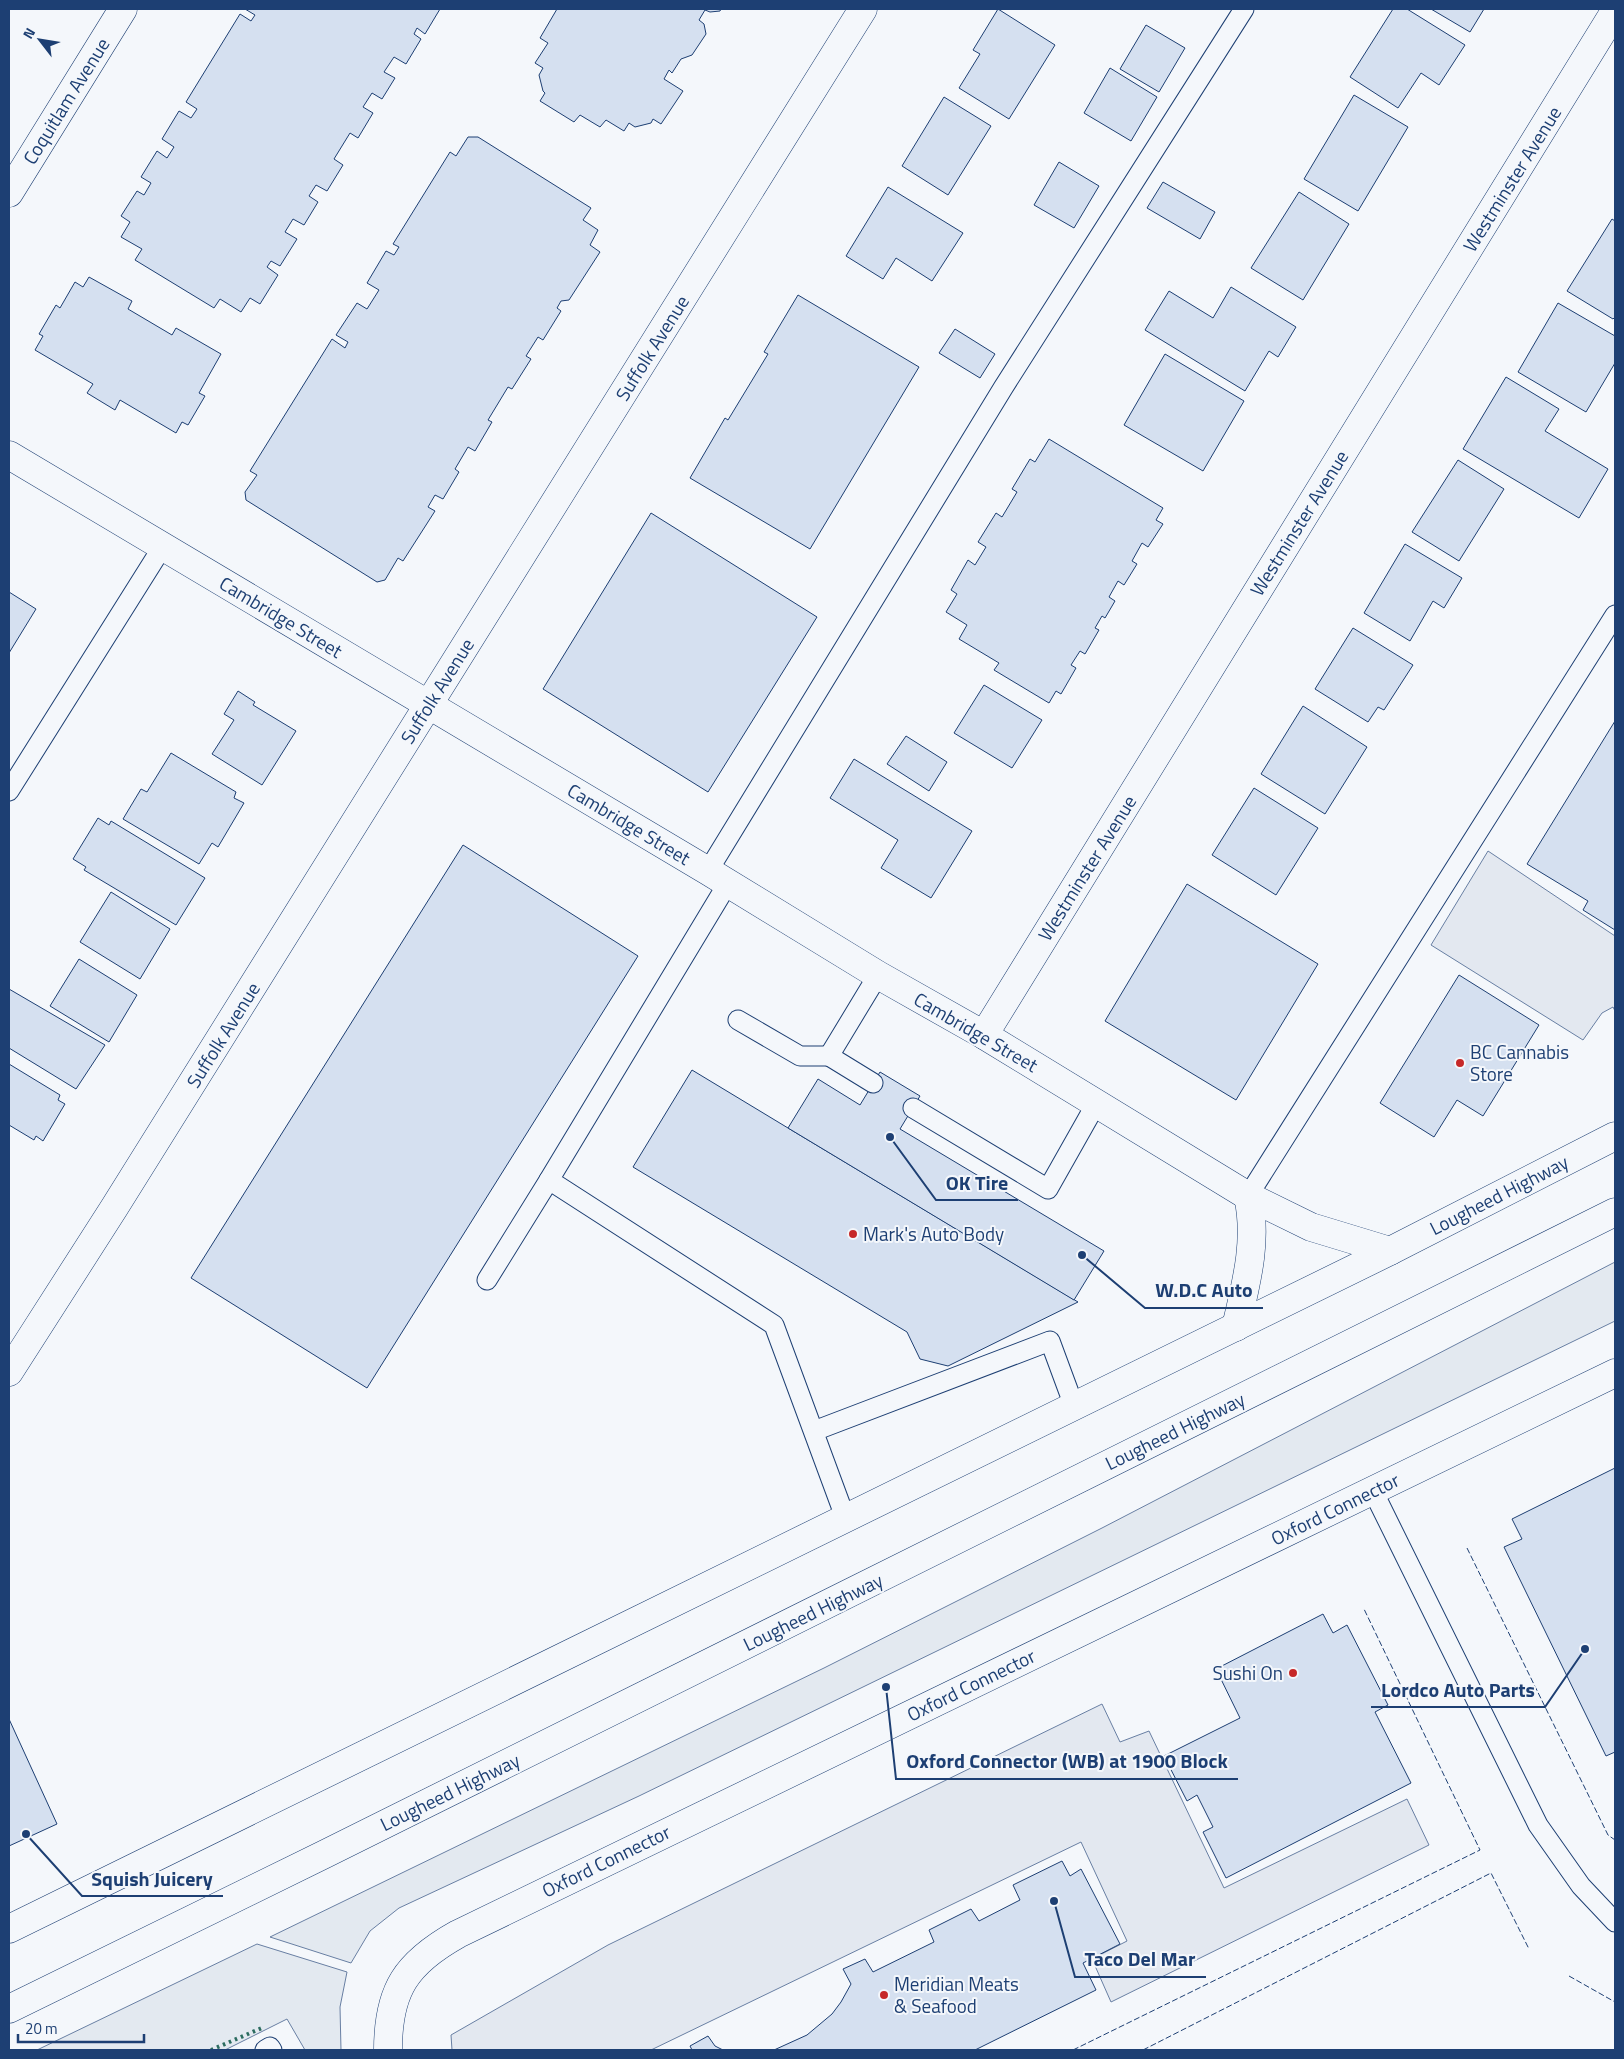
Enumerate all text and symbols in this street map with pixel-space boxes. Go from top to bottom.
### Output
north arrow [15,15,65,65]
text: N [17,23,40,43]
street label: Coquitlam Avenue [15,32,116,170]
street label: Westminster Avenue [1455,100,1568,257]
street label: Suffolk Avenue [608,289,696,406]
street label: Westminster Avenue [1242,444,1355,601]
street label: Cambridge Street [214,568,349,665]
street label: Suffolk Avenue [393,632,481,749]
street label: Cambridge Street [562,775,697,872]
street label: Westminster Avenue [1030,789,1143,946]
street label: Suffolk Avenue [179,976,267,1093]
street label: Cambridge Street [909,984,1044,1079]
place label: BC Cannabis Store [1470,1037,1569,1088]
marker: BC Cannabis Store [1454,1057,1466,1069]
street label: Lougheed Highway [1424,1147,1573,1242]
callout: OK Tire [936,1165,1018,1200]
text: OK Tire [946,1167,1008,1198]
place label: Mark's Auto Body [863,1219,1004,1248]
marker: Mark's Auto Body [847,1228,859,1240]
callout: W.D.C Auto [1145,1273,1263,1308]
text: W.D.C Auto [1155,1274,1253,1305]
street label: Lougheed Highway [1100,1384,1250,1477]
street label: Oxford Connector [1266,1465,1404,1552]
street label: Lougheed Highway [738,1565,888,1658]
street label: Oxford Connector [902,1641,1040,1728]
place label: Sushi On [1212,1658,1283,1687]
marker: Sushi On [1287,1667,1299,1679]
callout: Lordco Auto Parts [1371,1672,1545,1707]
text: Lordco Auto Parts [1381,1674,1535,1705]
callout: Oxford Connector (WB) at 1900 Block [896,1744,1238,1779]
street label: Lougheed Highway [375,1745,525,1838]
text: Oxford Connector (WB) at 1900 Block [906,1745,1228,1776]
street label: Oxford Connector [537,1817,675,1904]
callout: Squish Juicery [82,1861,223,1896]
text: Squish Juicery [91,1863,213,1894]
callout: Taco Del Mar [1075,1942,1206,1977]
text: Taco Del Mar [1085,1943,1196,1974]
place label: Meridian Meats & Seafood [894,1969,1019,2020]
marker: Meridian Meats & Seafood [878,1989,890,2001]
scale bar [18,2012,144,2044]
text: 20 m [25,2017,58,2040]

